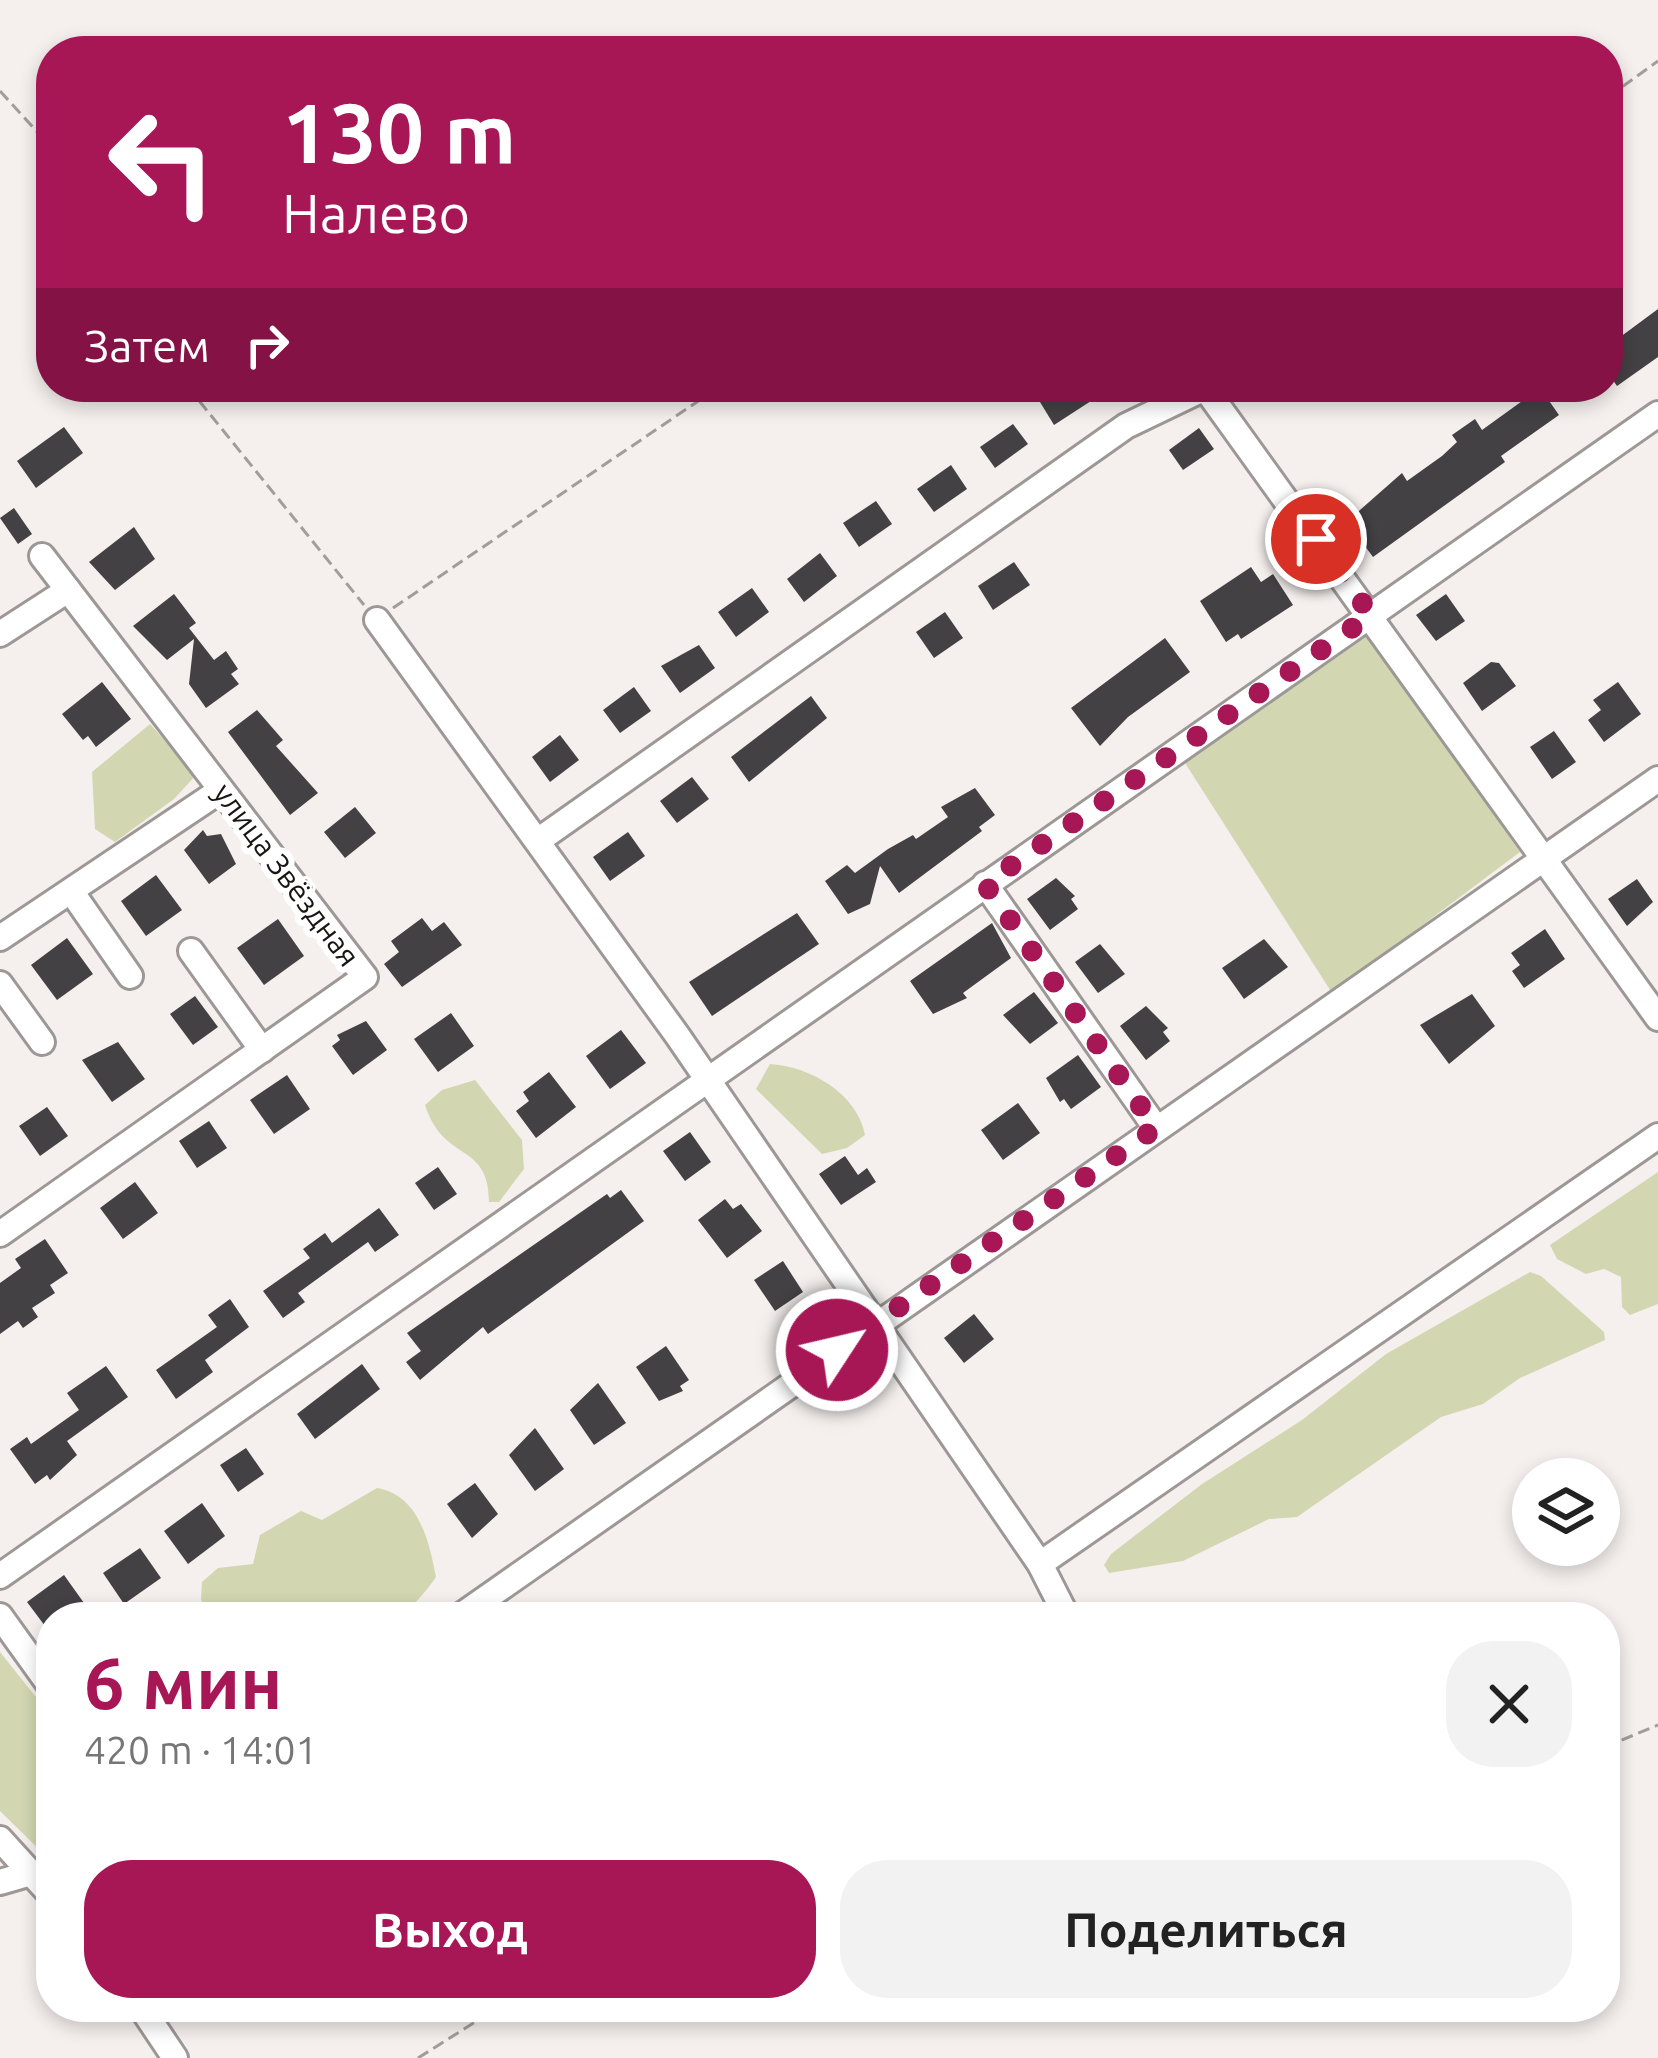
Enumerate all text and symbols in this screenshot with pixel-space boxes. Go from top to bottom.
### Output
icon: left [84,84,240,240]
text: 130 m [282,85,516,179]
text: Налево [282,183,470,243]
icon: right [234,312,300,378]
text: Затем [84,320,210,371]
pin [1265,488,1367,590]
icon: arrive [1283,506,1349,572]
street label: улица Звёздная [207,776,367,972]
position arrow [774,1287,900,1413]
map controls [1512,1458,1620,1566]
button: layers [1512,1458,1620,1566]
button: close [1446,1641,1572,1767]
text: 6 мин [84,1642,283,1723]
text: 420 m · 14:01 [84,1728,318,1771]
button: Выход [84,1860,816,1998]
button: Поделиться [840,1860,1572,1998]

